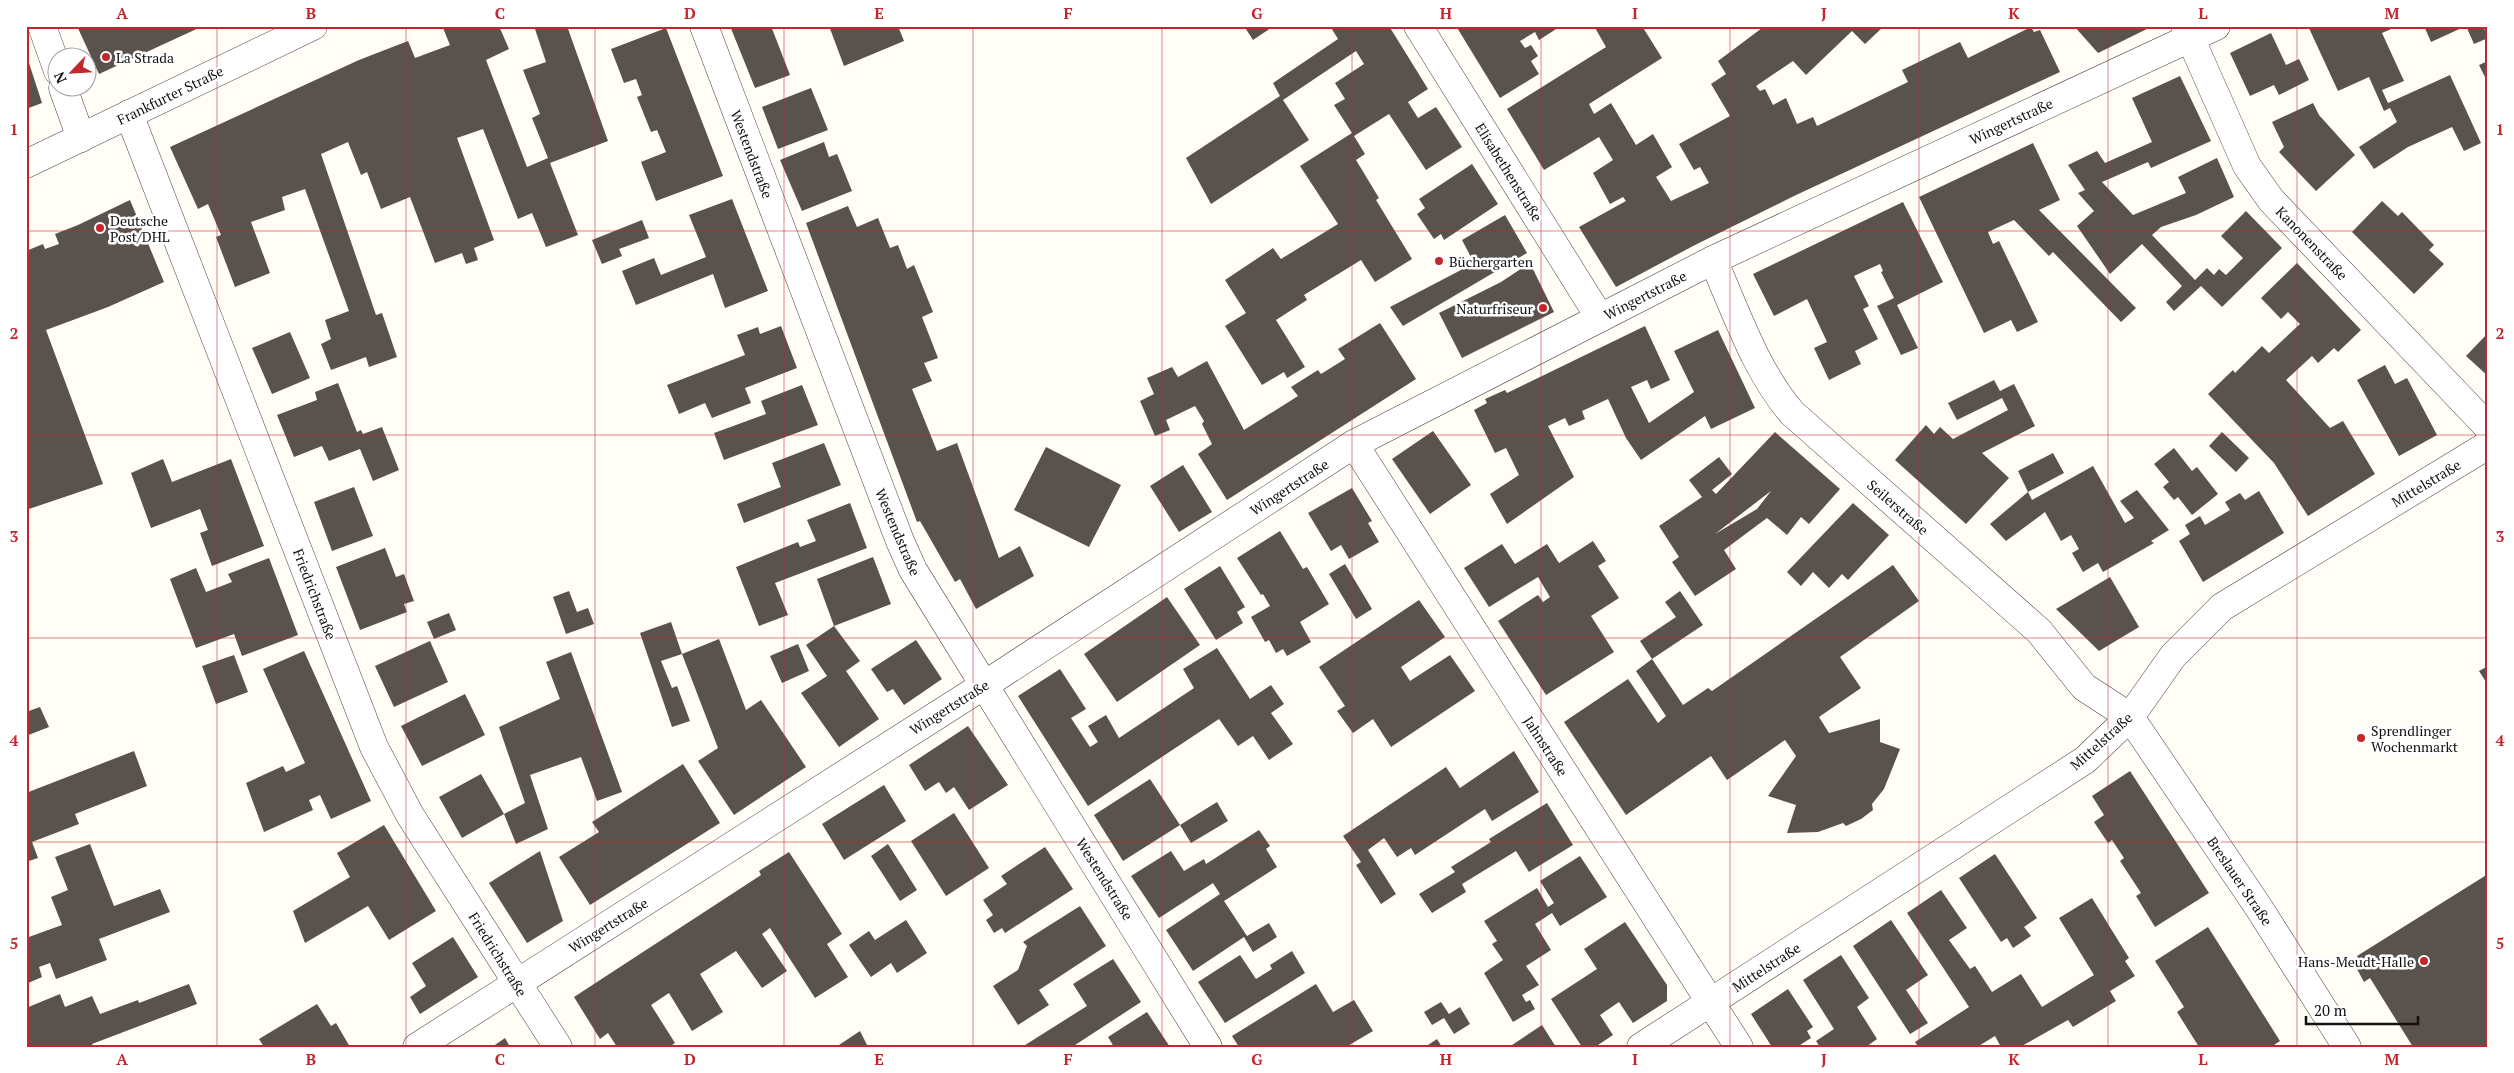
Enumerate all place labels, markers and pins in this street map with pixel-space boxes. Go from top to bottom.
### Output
place label: La Strada [116,48,174,67]
marker: La Strada [100,51,112,63]
place label: Deutsche Post/DHL [110,211,170,246]
marker: Deutsche Post/DHL [94,222,106,234]
place label: Büchergarten [1449,252,1534,271]
marker: Büchergarten [1433,255,1445,267]
place label: Naturfriseur [1456,299,1534,318]
marker: Naturfriseur [1537,302,1549,314]
place label: Sprendlinger Wochenmarkt [2371,721,2459,756]
marker: Sprendlinger Wochenmarkt [2355,732,2367,744]
place label: Hans-Meudt-Halle [2298,952,2414,971]
marker: Hans-Meudt-Halle [2418,955,2430,967]

